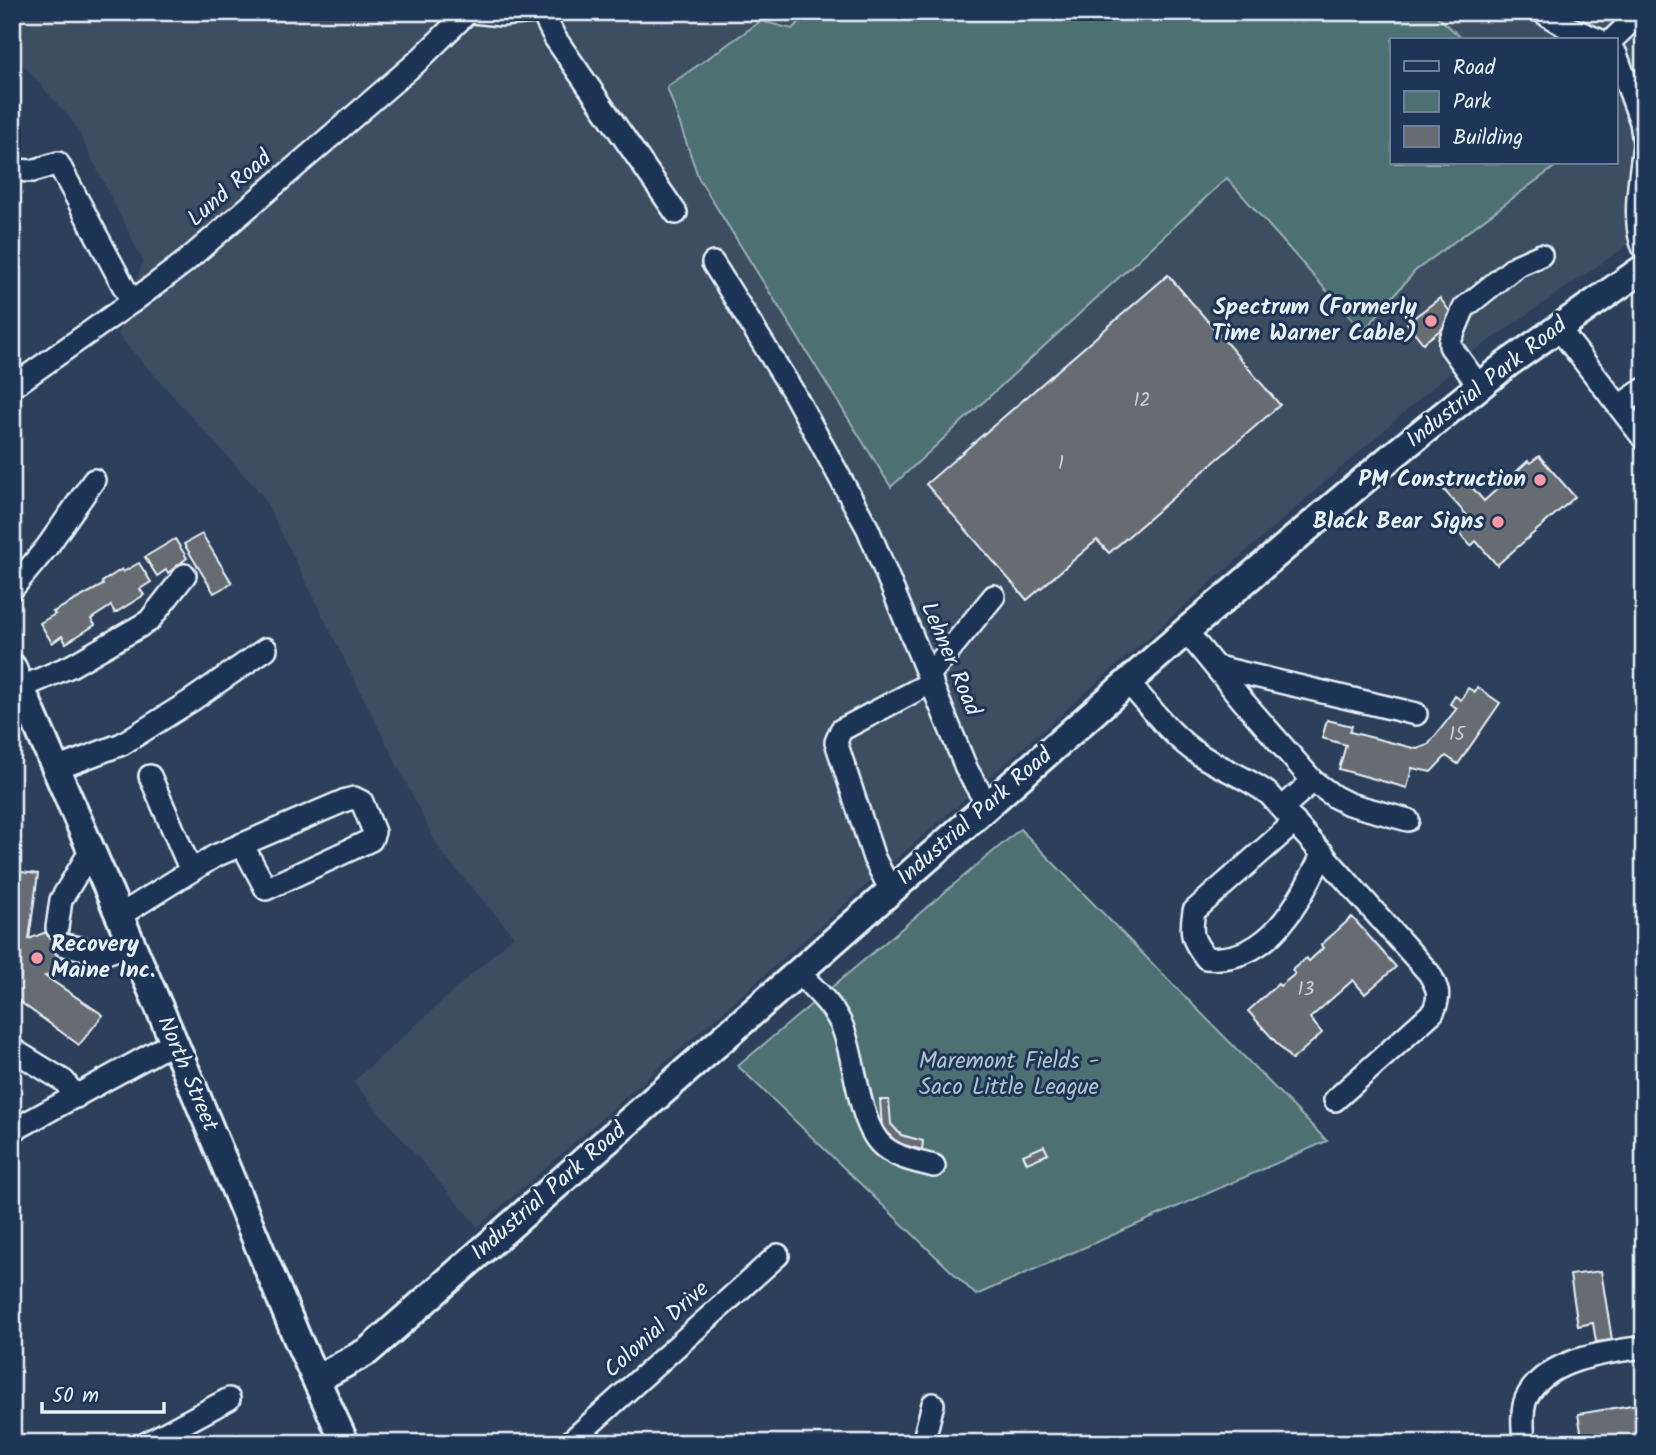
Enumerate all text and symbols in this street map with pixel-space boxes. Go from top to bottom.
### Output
legend [1390,38,1618,164]
text: Road [1453,52,1496,85]
text: Park [1453,86,1491,119]
text: Building [1453,122,1523,155]
street label: Lund Road [179,141,281,236]
place label: Spectrum (Formerly Time Warner Cable) [1212,290,1417,352]
street label: Industrial Park Road [1399,308,1576,458]
marker: Spectrum (Formerly Time Warner Cable) [1423,313,1439,329]
house number: 12 [1133,386,1151,416]
house number: 1 [1058,449,1064,479]
place label: PM Construction [1358,462,1526,498]
marker: PM Construction [1532,472,1548,488]
place label: Black Bear Signs [1313,504,1484,540]
marker: Black Bear Signs [1490,514,1506,530]
street label: Lehner Road [910,596,990,722]
house number: 15 [1449,720,1467,750]
street label: Industrial Park Road [889,739,1061,895]
place label: Recovery Maine Inc. [51,927,155,989]
marker: Recovery Maine Inc. [29,950,45,966]
house number: 13 [1298,975,1315,1005]
street label: North Street [147,1011,228,1138]
park label: Maremont Fields - Saco Little League [919,1044,1099,1106]
street label: Industrial Park Road [463,1114,635,1270]
street label: Colonial Drive [596,1273,718,1387]
scale bar [42,1371,164,1415]
text: 50 m [52,1380,99,1413]

